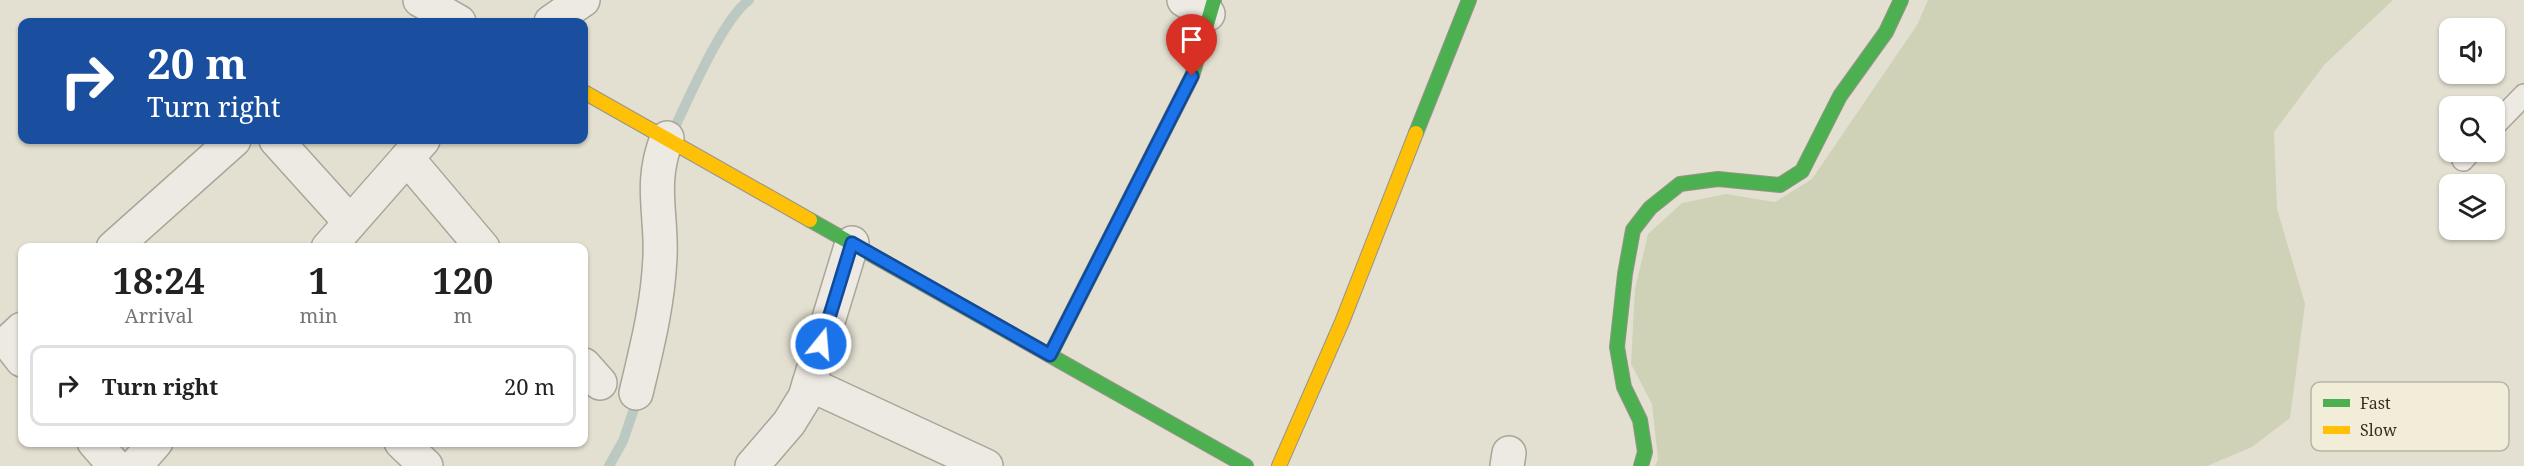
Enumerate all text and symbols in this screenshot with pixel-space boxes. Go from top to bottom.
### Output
pin [1166,14,1217,76]
map controls [2439,18,2505,240]
button: sound [2439,18,2505,84]
icon: arrive [1175,23,1208,56]
text: 20 m [147,34,247,91]
icon: right [48,42,126,120]
text: Turn right [147,88,280,125]
button: search [2439,96,2505,162]
button: layers [2439,174,2505,240]
text: 18:24 [113,256,205,305]
text: 1 [308,256,329,305]
text: 120 [432,256,493,305]
text: Arrival [125,302,193,329]
text: min [300,302,338,329]
text: m [453,302,472,329]
position arrow [789,312,853,376]
icon: right [51,369,84,402]
text: Turn right [102,371,218,401]
text: 20 m [504,371,555,401]
legend [2311,382,2509,451]
text: Fast [2360,392,2391,414]
text: Slow [2360,419,2397,441]

